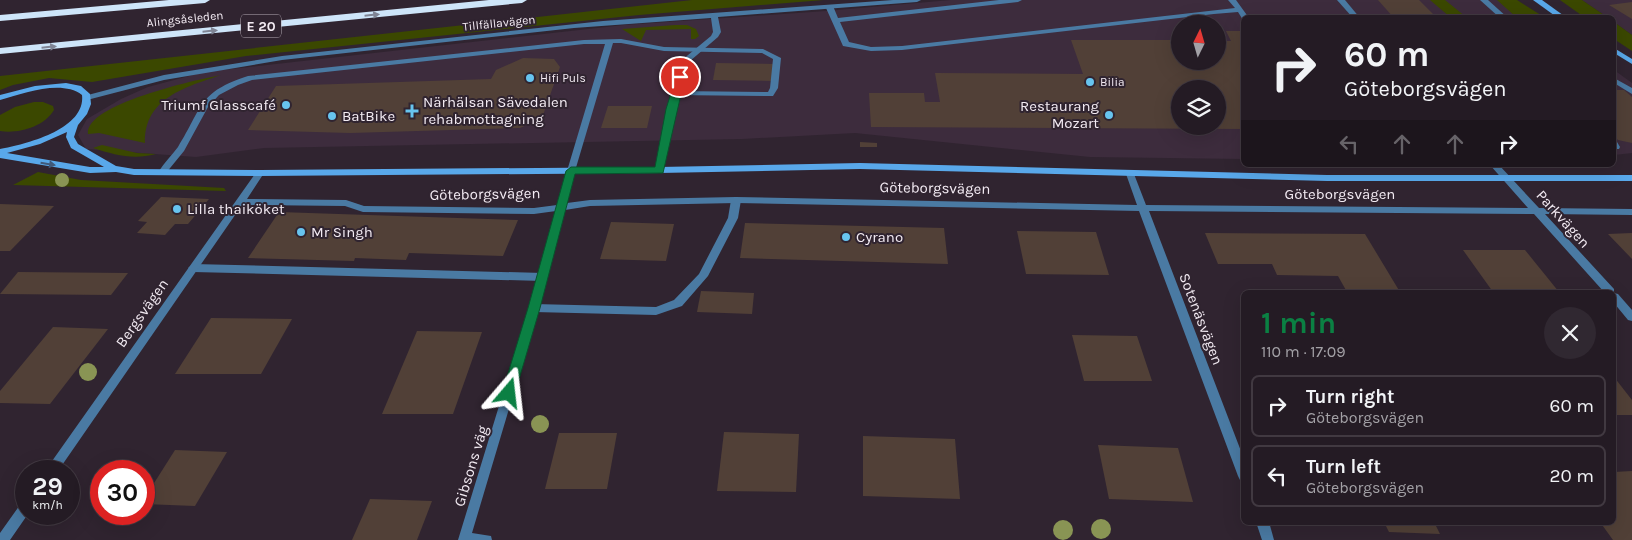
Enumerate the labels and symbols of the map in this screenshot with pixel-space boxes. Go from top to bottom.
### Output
street label: Alingsåsleden [146,8,224,30]
one-way arrow [364,11,380,19]
street label: Tillfällavägen [462,12,536,34]
road number: E 20 [241,15,281,38]
north arrow [1171,15,1226,70]
one-way arrow [203,26,219,34]
one-way arrow [41,42,57,50]
pin [659,56,701,98]
place label: Hifi Puls [540,71,586,85]
marker: Hifi Puls [524,72,536,84]
place label: Bilia [1100,75,1125,89]
marker: Bilia [1084,76,1096,88]
place label: Närhälsan Sävedalen rehabmottagning [423,93,568,128]
place label: Triumf Glasscafé [161,96,276,114]
place label: Restaurang Mozart [1020,97,1100,132]
marker: Triumf Glasscafé [280,99,292,111]
marker: Närhälsan Sävedalen rehabmottagning [405,104,419,118]
place label: BatBike [342,107,395,125]
marker: Restaurang Mozart [1103,109,1115,121]
marker: BatBike [326,110,338,122]
one-way arrow [40,161,56,169]
street label: Göteborgsvägen [879,178,991,198]
street label: Göteborgsvägen [429,184,541,204]
street label: Göteborgsvägen [1285,185,1395,203]
street label: Parkvägen [1532,186,1594,252]
place label: Lilla thaiköket [187,200,285,218]
marker: Lilla thaiköket [171,203,183,215]
place label: Mr Singh [311,223,373,241]
marker: Mr Singh [295,226,307,238]
place label: Cyrano [856,228,903,246]
marker: Cyrano [840,231,852,243]
street label: Sotenäsvägen [1175,271,1227,367]
street label: Bergsvägen [112,275,172,351]
position arrow [482,366,534,418]
street label: Gibsons väg [450,423,492,509]
speed limit sign: 30 [90,460,155,525]

